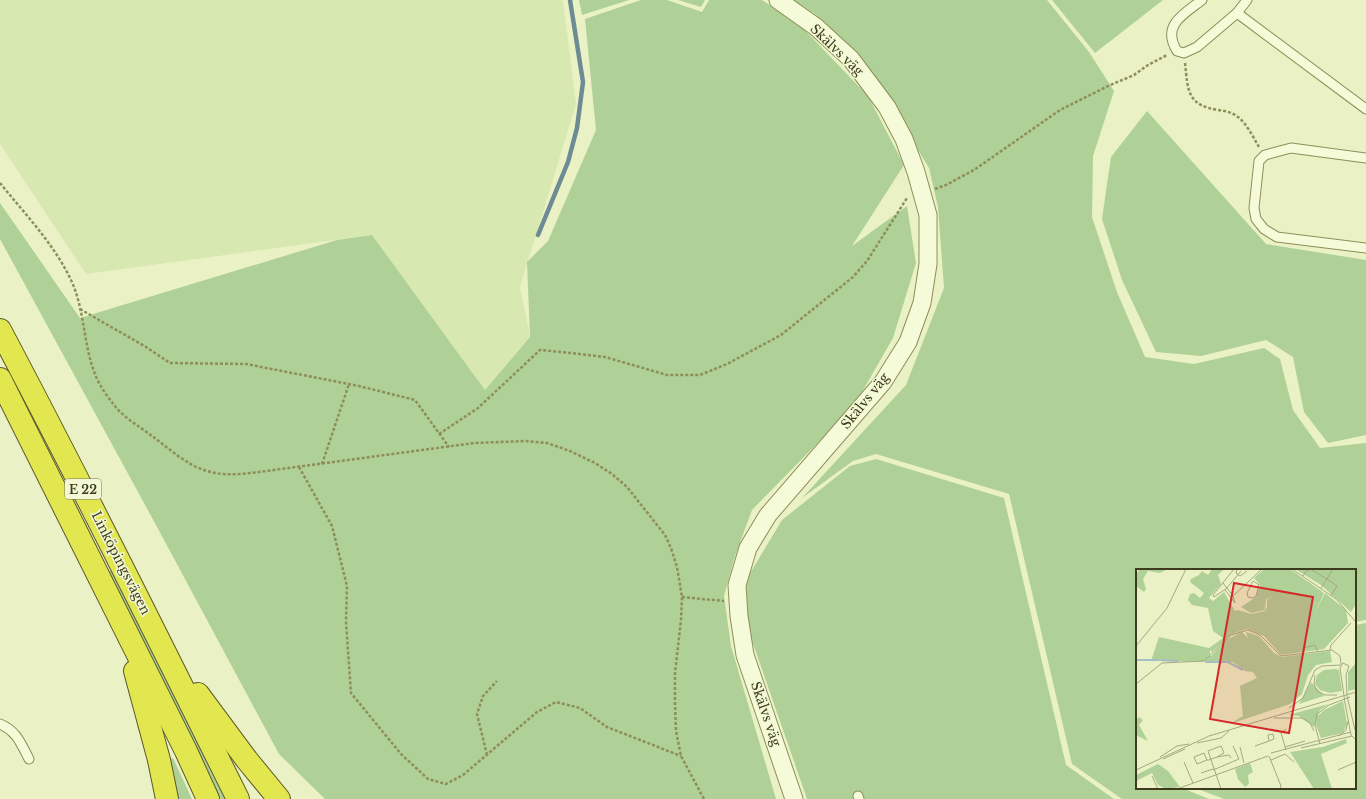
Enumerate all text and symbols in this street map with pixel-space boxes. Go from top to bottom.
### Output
street label: Skälvs väg [807,20,867,80]
street label: Skälvs väg [837,369,893,433]
road number: E 22 [65,479,101,499]
street label: Linköpingsvägen [88,508,154,618]
inset map [1136,569,1356,789]
street label: Skälvs väg [747,679,785,749]

